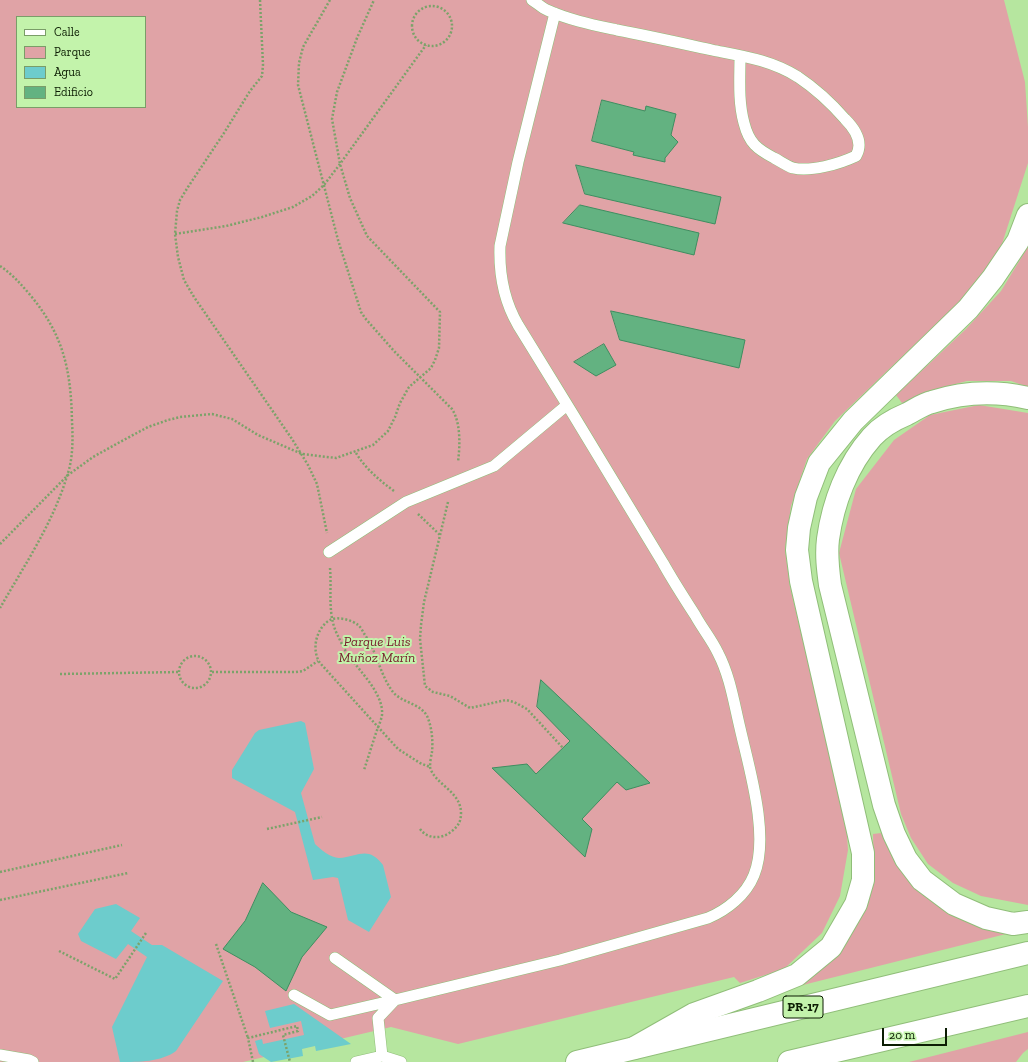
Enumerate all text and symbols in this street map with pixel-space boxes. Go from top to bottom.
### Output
legend [16,16,146,108]
text: Calle [54,25,80,39]
text: Parque [54,45,90,59]
text: Agua [54,65,81,79]
text: Edificio [54,85,93,99]
park label: Parque Luis Muñoz Marín [339,634,415,666]
road number: PR-17 [783,996,823,1018]
scale bar [884,1020,949,1046]
text: 20 m [889,1028,915,1042]

